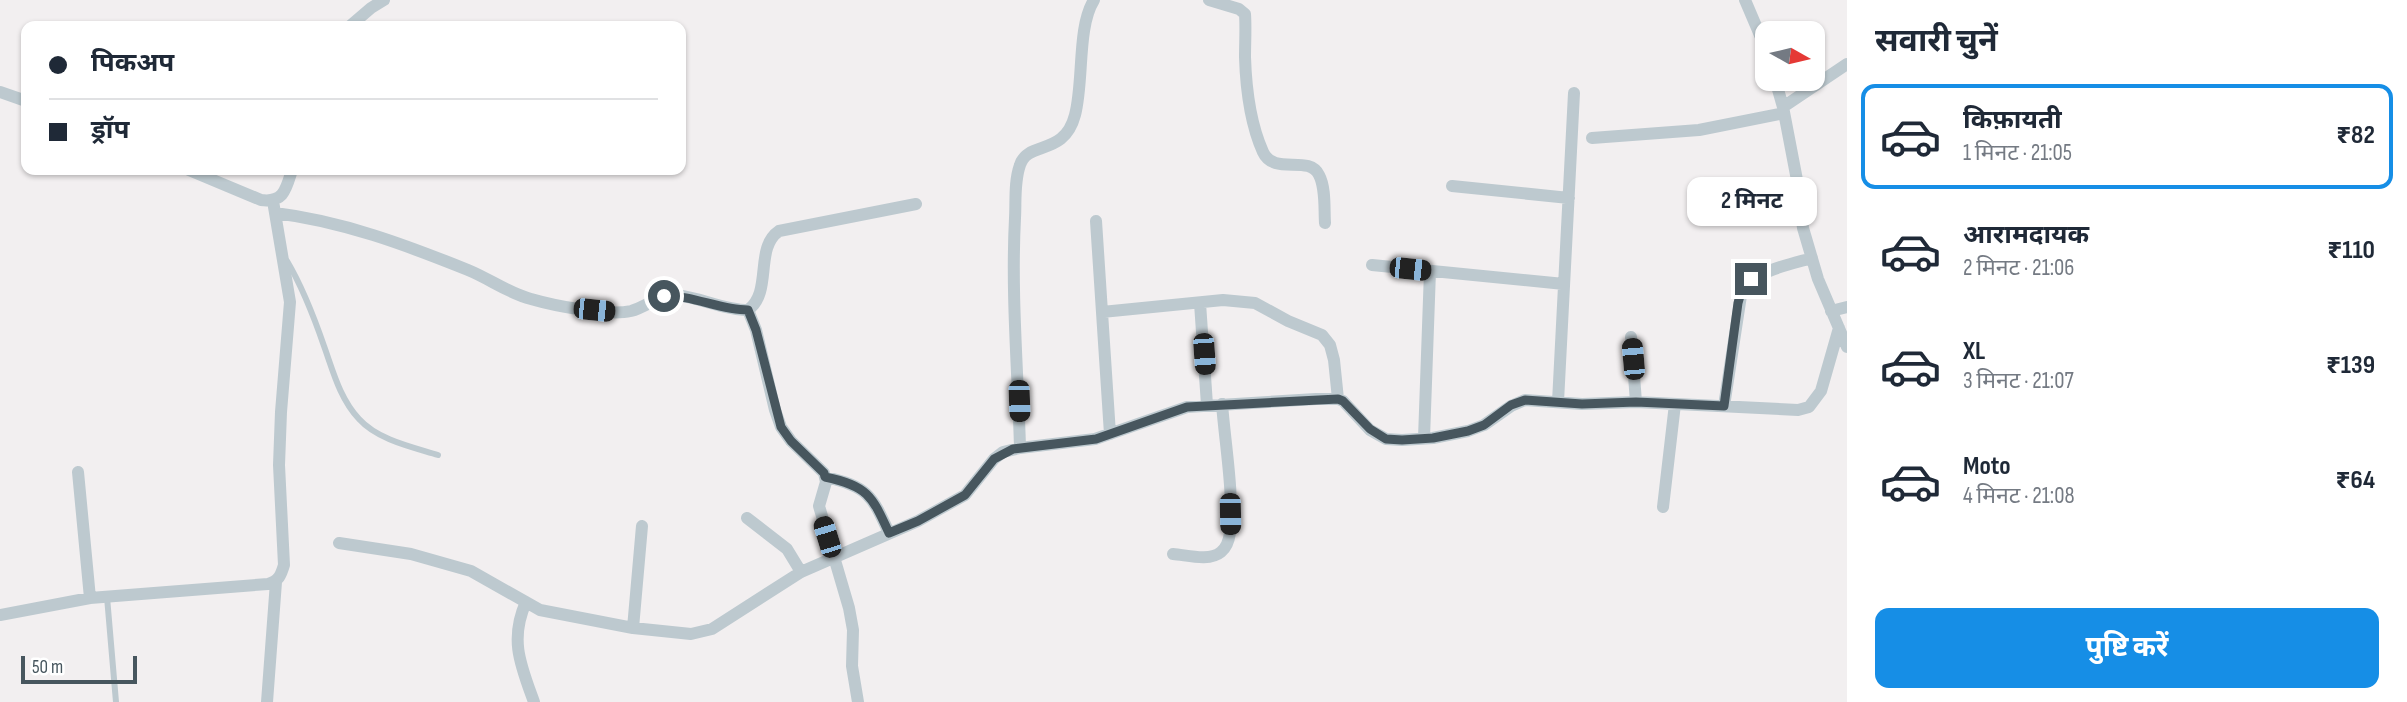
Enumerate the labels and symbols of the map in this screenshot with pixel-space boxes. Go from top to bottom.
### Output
north arrow [1755,21,1825,91]
callout: 2 मिनट [1686,177,1816,226]
car [1389,256,1432,282]
route end [1735,263,1767,295]
route start [648,280,680,312]
car [573,297,616,323]
car [1193,332,1216,376]
car [1621,337,1646,381]
car [1008,380,1031,422]
car [1220,493,1241,535]
car [811,514,844,560]
scale bar [21,653,136,685]

